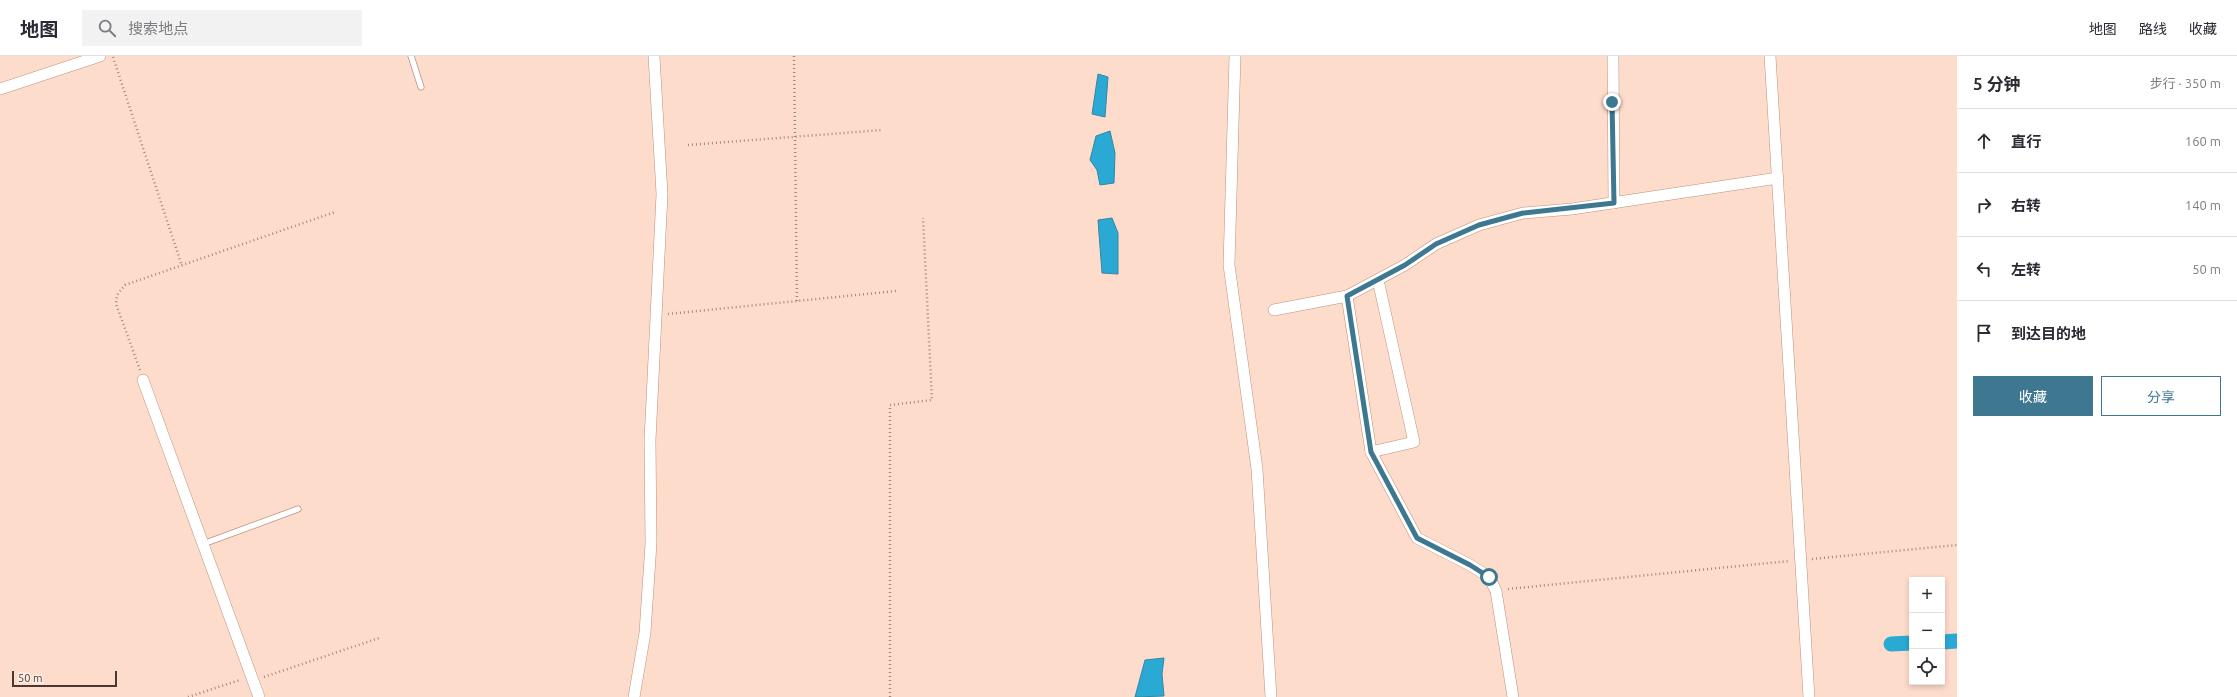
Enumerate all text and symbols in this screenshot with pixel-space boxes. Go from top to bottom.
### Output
search box [82,10,362,46]
icon: search [96,17,118,39]
text: 地图 [20,18,58,40]
text: 搜索地点 [128,20,188,37]
text: 地图 [2089,21,2117,37]
text: 路线 [2139,21,2167,37]
text: 收藏 [2189,21,2217,37]
text: 5 分钟 [1973,74,2021,93]
text: 步行 · 350 m [2150,76,2221,90]
route end [1603,93,1621,111]
icon: ahead [1973,130,1995,152]
text: 直行 [2011,133,2041,150]
text: 160 m [2185,134,2221,148]
icon: right [1973,194,1995,216]
text: 右转 [2011,197,2041,214]
text: 140 m [2185,198,2221,212]
icon: left [1973,258,1995,280]
text: 左转 [2011,261,2041,278]
text: 50 m [2192,262,2221,276]
icon: arrive [1973,322,1995,344]
text: 到达目的地 [2011,325,2086,342]
button: 收藏 [1973,376,2093,416]
button: 分享 [2101,376,2221,416]
route start [1480,568,1498,586]
map controls [1909,577,1945,685]
button: + [1909,577,1945,613]
button: − [1909,613,1945,649]
button: locate [1909,649,1945,685]
scale bar [12,669,117,688]
text: 50 m [18,672,42,684]

